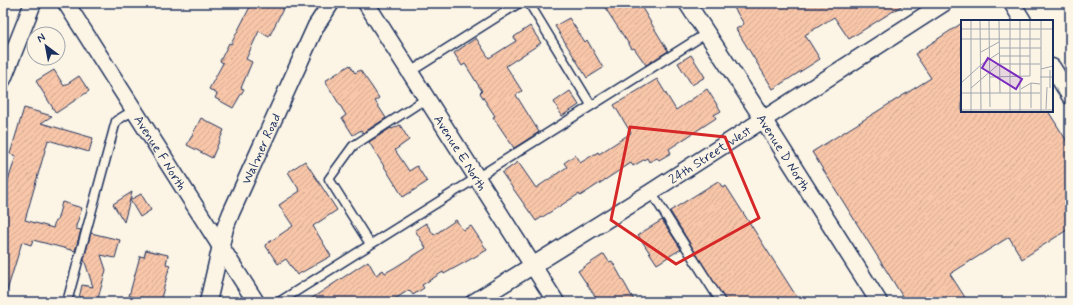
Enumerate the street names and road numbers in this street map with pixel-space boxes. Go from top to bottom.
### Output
street label: Walmer Road [238,111,285,187]
street label: Avenue D North [752,111,814,195]
street label: Avenue F North [129,112,190,194]
street label: Avenue E North [429,112,490,194]
street label: 24th Street West [666,123,755,188]

